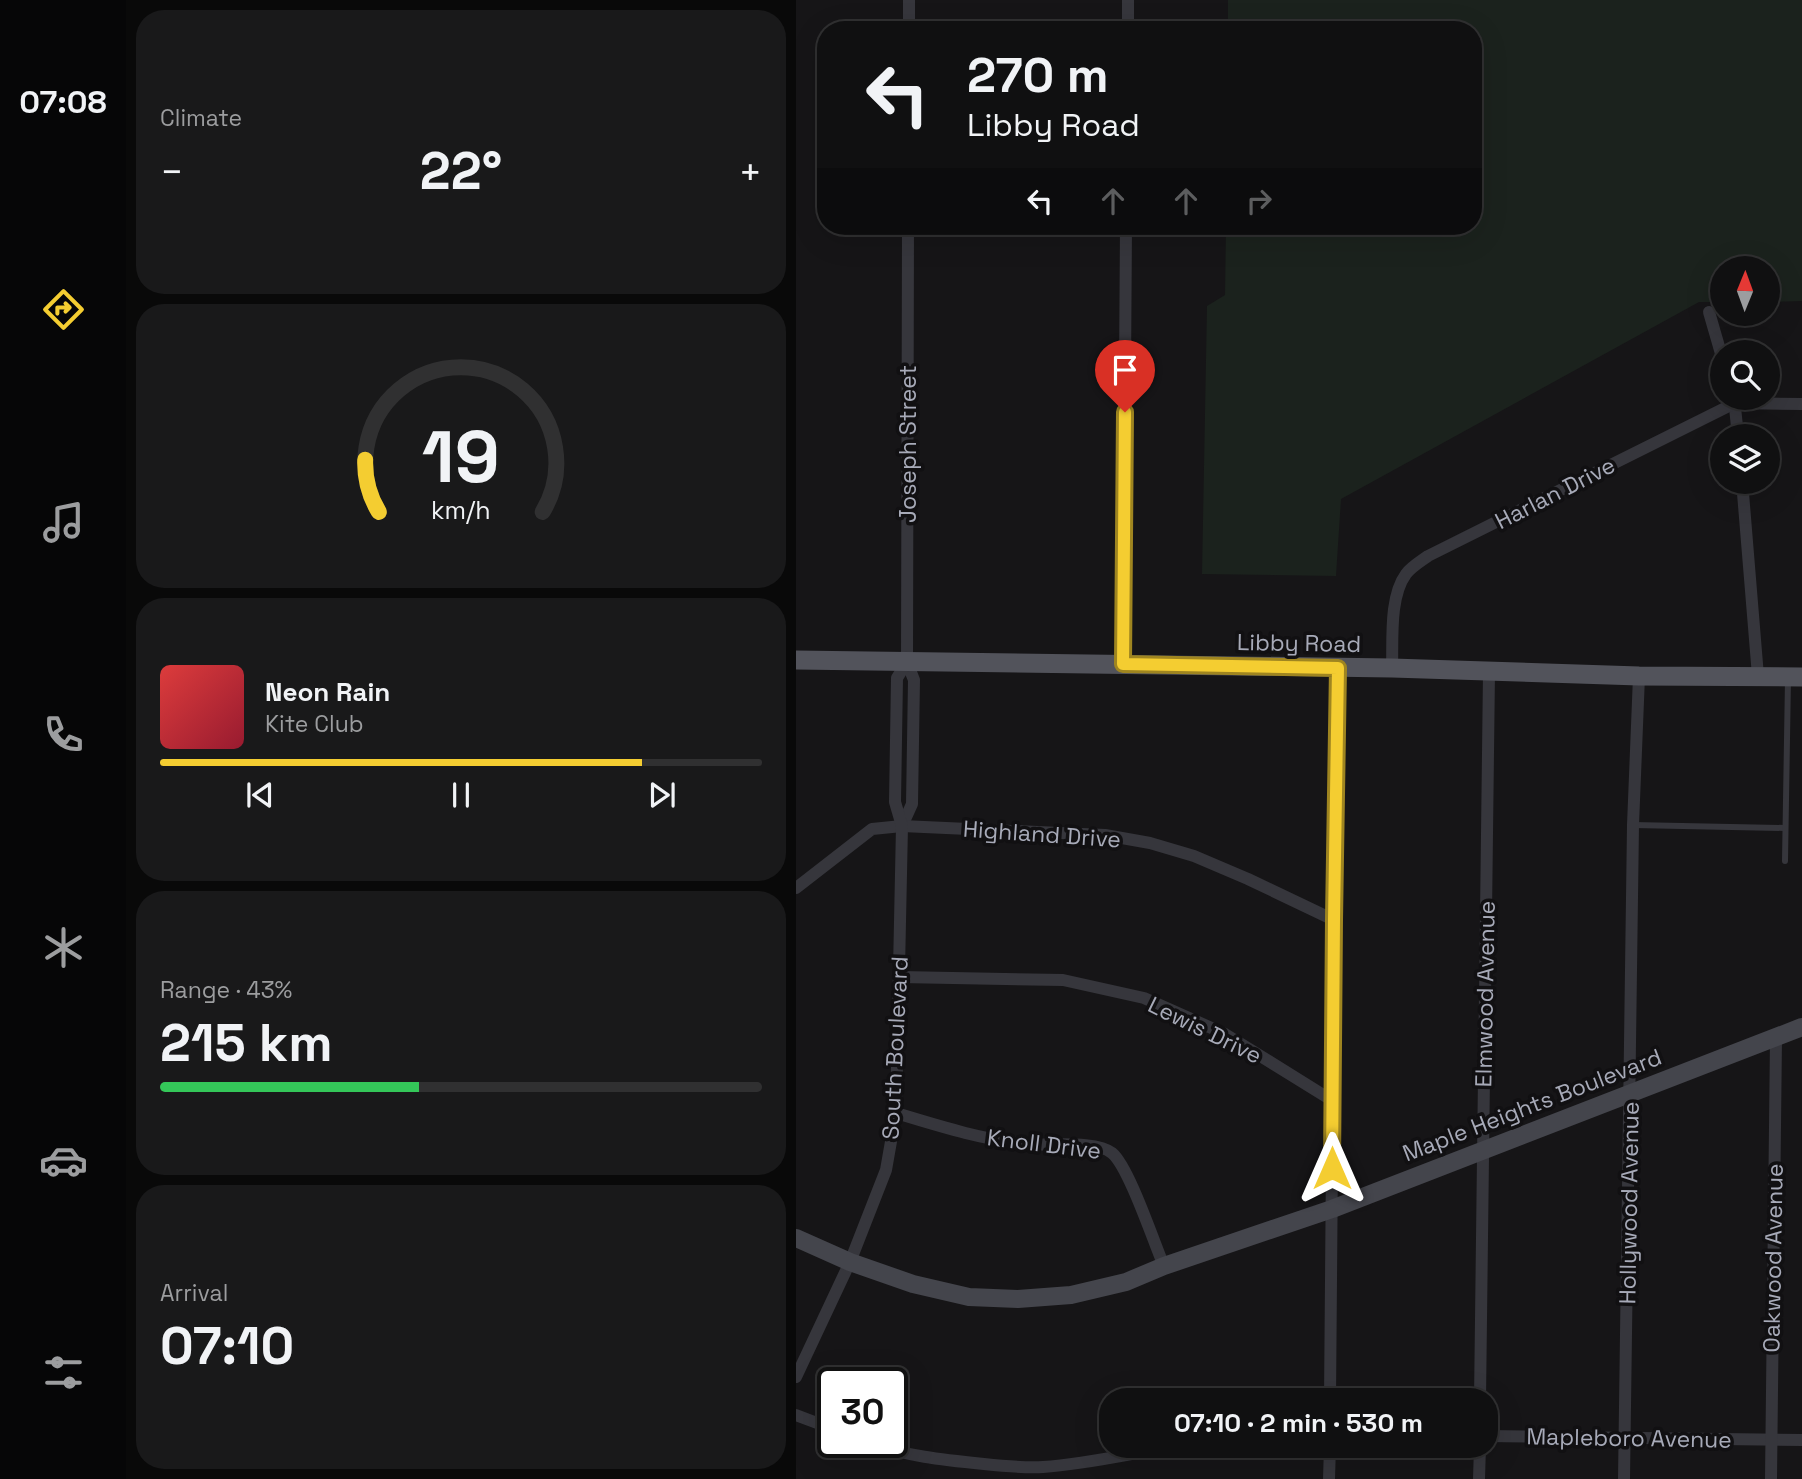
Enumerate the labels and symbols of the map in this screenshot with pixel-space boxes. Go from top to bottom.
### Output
north arrow [1710,256,1780,326]
pin [1095,340,1155,412]
street label: Joseph Street [893,365,923,523]
street label: Harlan Drive [1490,450,1620,536]
street label: Libby Road [1237,627,1361,659]
street label: Highland Drive [962,814,1122,854]
street label: Elmwood Avenue [1468,900,1502,1088]
street label: South Boulevard [875,956,915,1140]
street label: Lewis Drive [1143,990,1267,1070]
street label: Maple Heights Boulevard [1398,1042,1666,1168]
street label: Hollywood Avenue [1612,1101,1646,1305]
street label: Knoll Drive [985,1122,1103,1166]
position arrow [1295,1131,1369,1205]
street label: Oakwood Avenue [1756,1163,1790,1353]
speed limit sign: 30 [817,1367,908,1458]
street label: Mapleboro Avenue [1526,1421,1732,1455]

